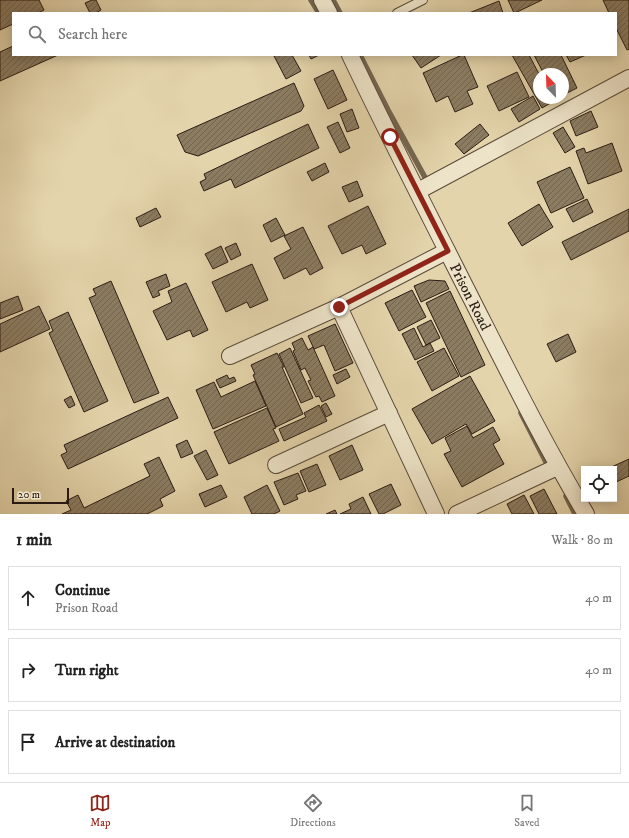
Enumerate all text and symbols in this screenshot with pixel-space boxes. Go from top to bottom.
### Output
search box [12,12,617,56]
icon: search [26,23,48,45]
text: Search here [58,25,127,44]
north arrow [533,68,569,104]
route start [381,128,399,146]
street label: Prison Road [445,260,495,334]
route end [330,298,348,316]
map controls [581,466,617,502]
button: locate [581,466,617,502]
scale bar [12,486,69,505]
text: 20 m [18,488,40,502]
text: 1 min [16,529,52,551]
text: Walk · 80 m [551,532,613,548]
text: Continue [55,581,110,600]
icon: ahead [17,587,39,609]
text: 40 m [585,590,612,606]
text: Prison Road [55,600,118,616]
icon: right [17,659,39,681]
text: Turn right [55,661,118,680]
text: 40 m [585,662,612,678]
icon: arrive [17,731,39,753]
text: Arrive at destination [55,733,175,752]
tab: Map [89,792,111,830]
tab: Directions [290,792,336,830]
tab: Saved [514,792,540,830]

